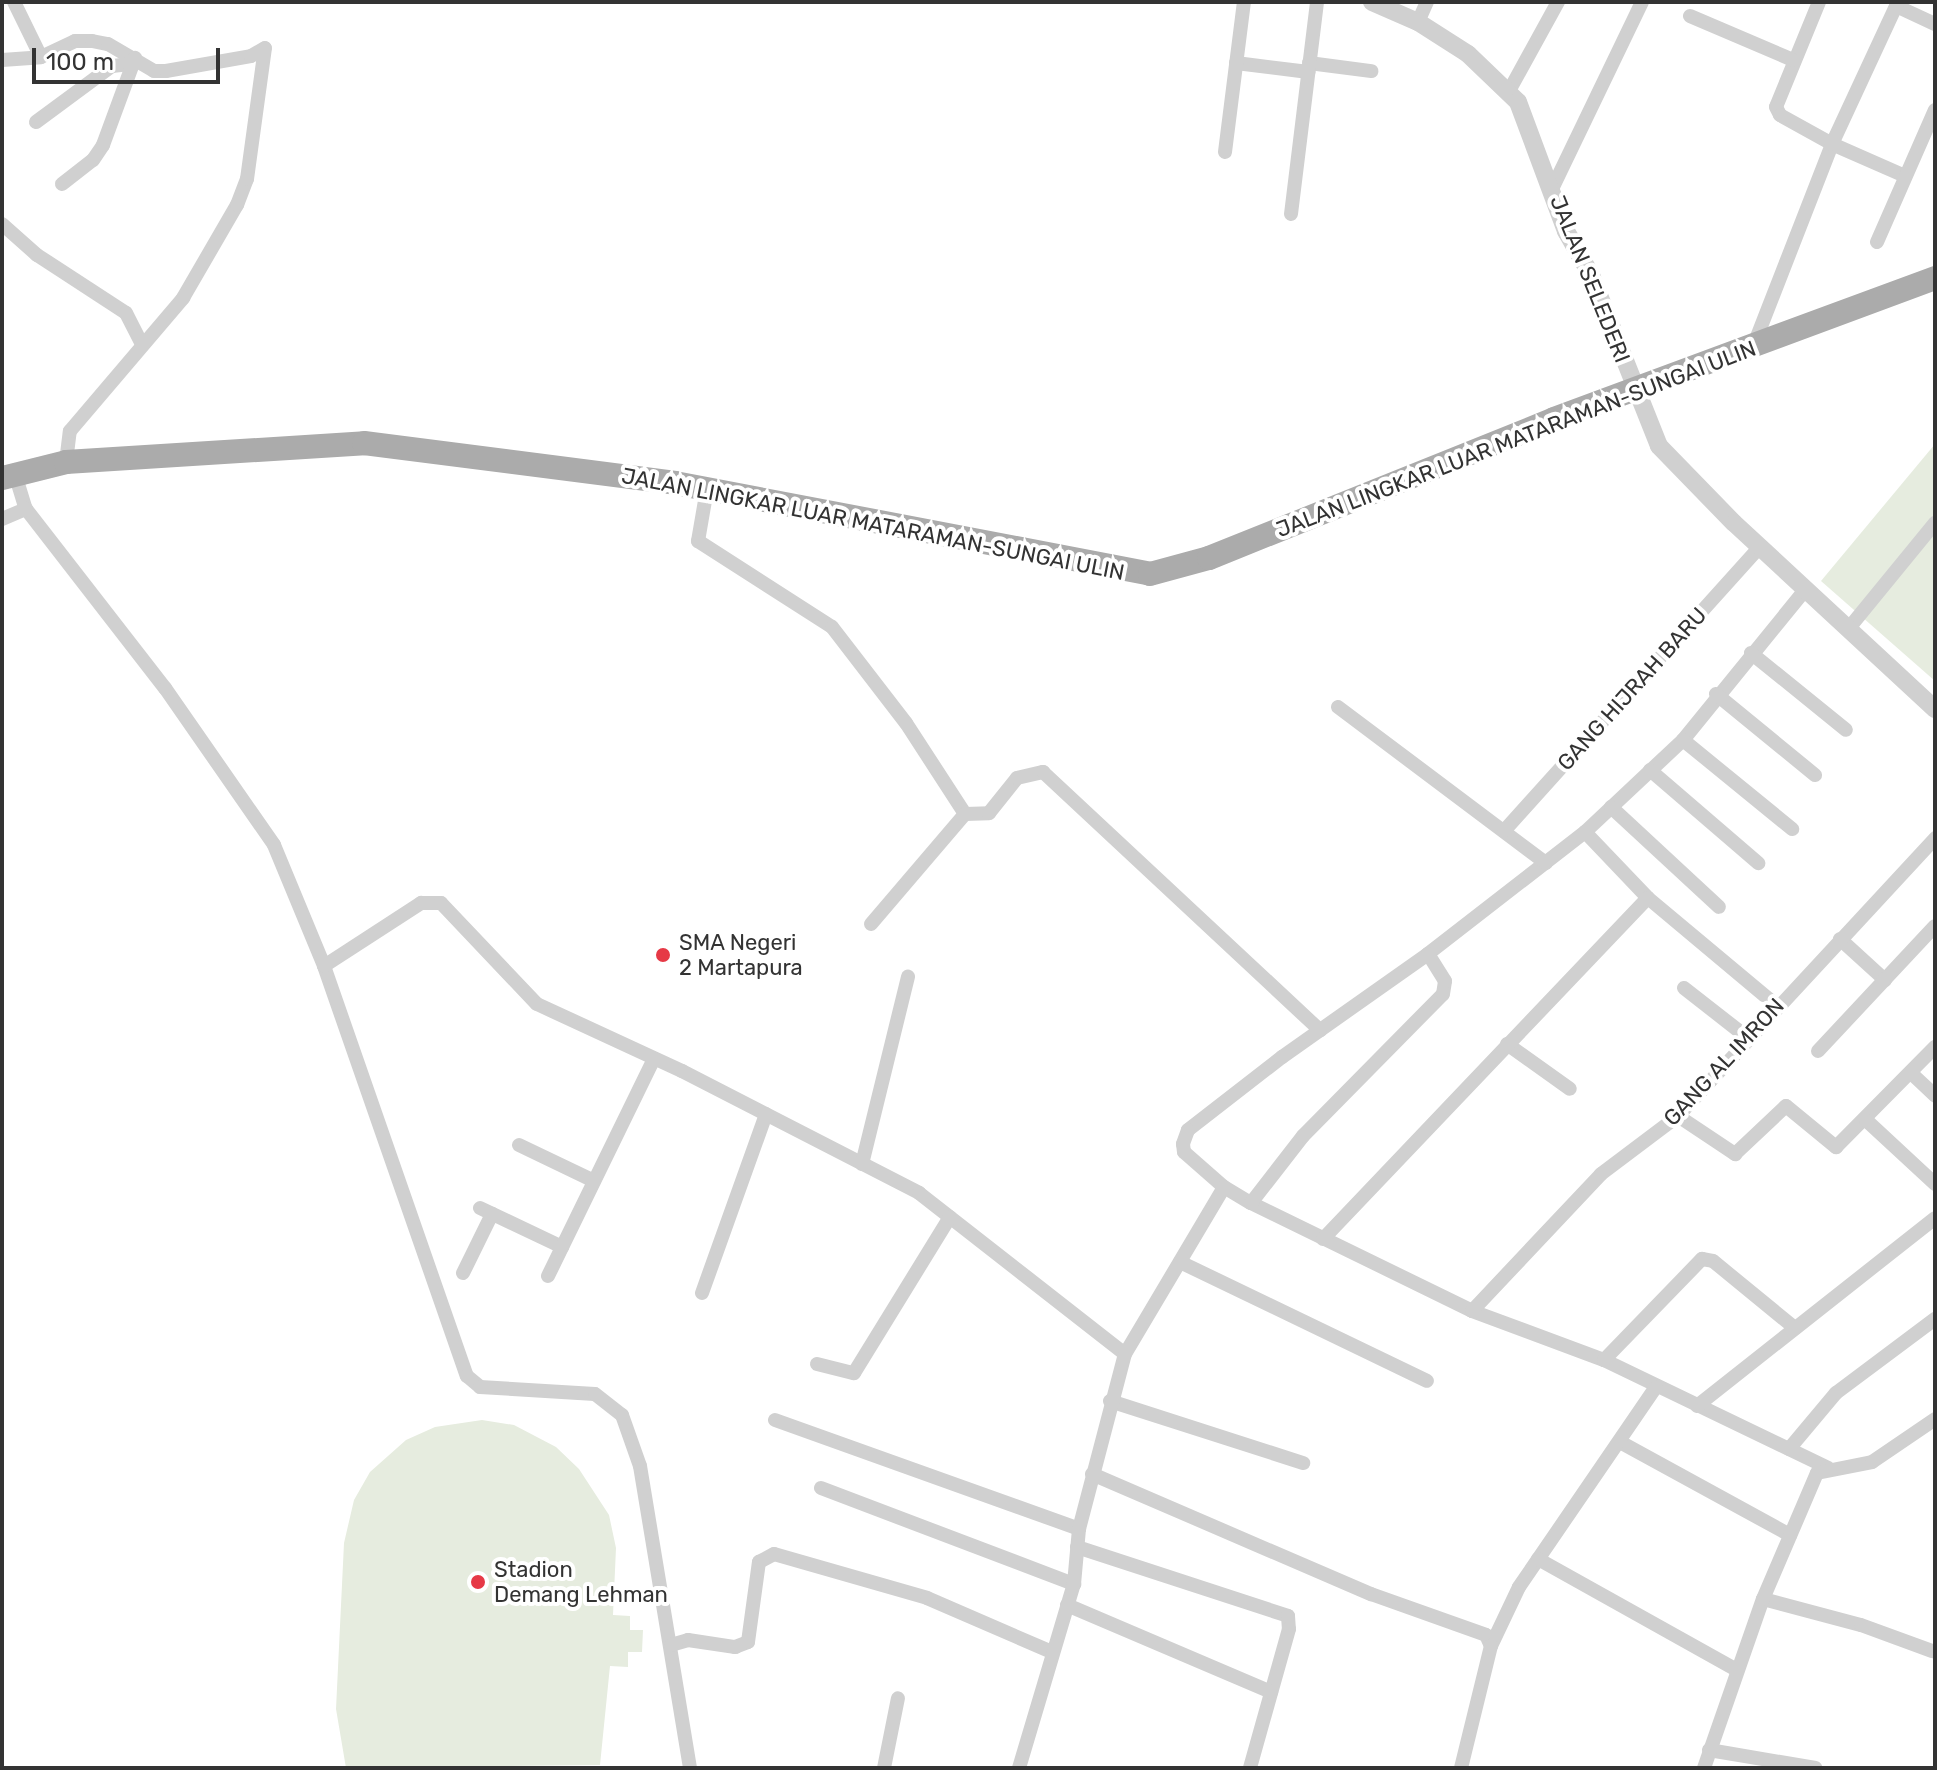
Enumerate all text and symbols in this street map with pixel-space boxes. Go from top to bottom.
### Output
scale bar [36,32,224,82]
text: 100 m [46,48,114,76]
street label: JALAN SELEDERI [1544,192,1636,366]
street label: JALAN LINGKAR LUAR MATARAMAN-SUNGAI ULIN [1272,335,1760,543]
street label: JALAN LINGKAR LUAR MATARAMAN-SUNGAI ULIN [619,462,1127,586]
street label: GANG HIJRAH BARU [1552,602,1712,776]
place label: SMA Negeri 2 Martapura [679,929,803,980]
marker: SMA Negeri 2 Martapura [654,946,672,964]
street label: GANG AL IMRON [1658,992,1790,1132]
place label: Stadion Demang Lehman [494,1556,668,1608]
marker: Stadion Demang Lehman [469,1573,487,1591]

